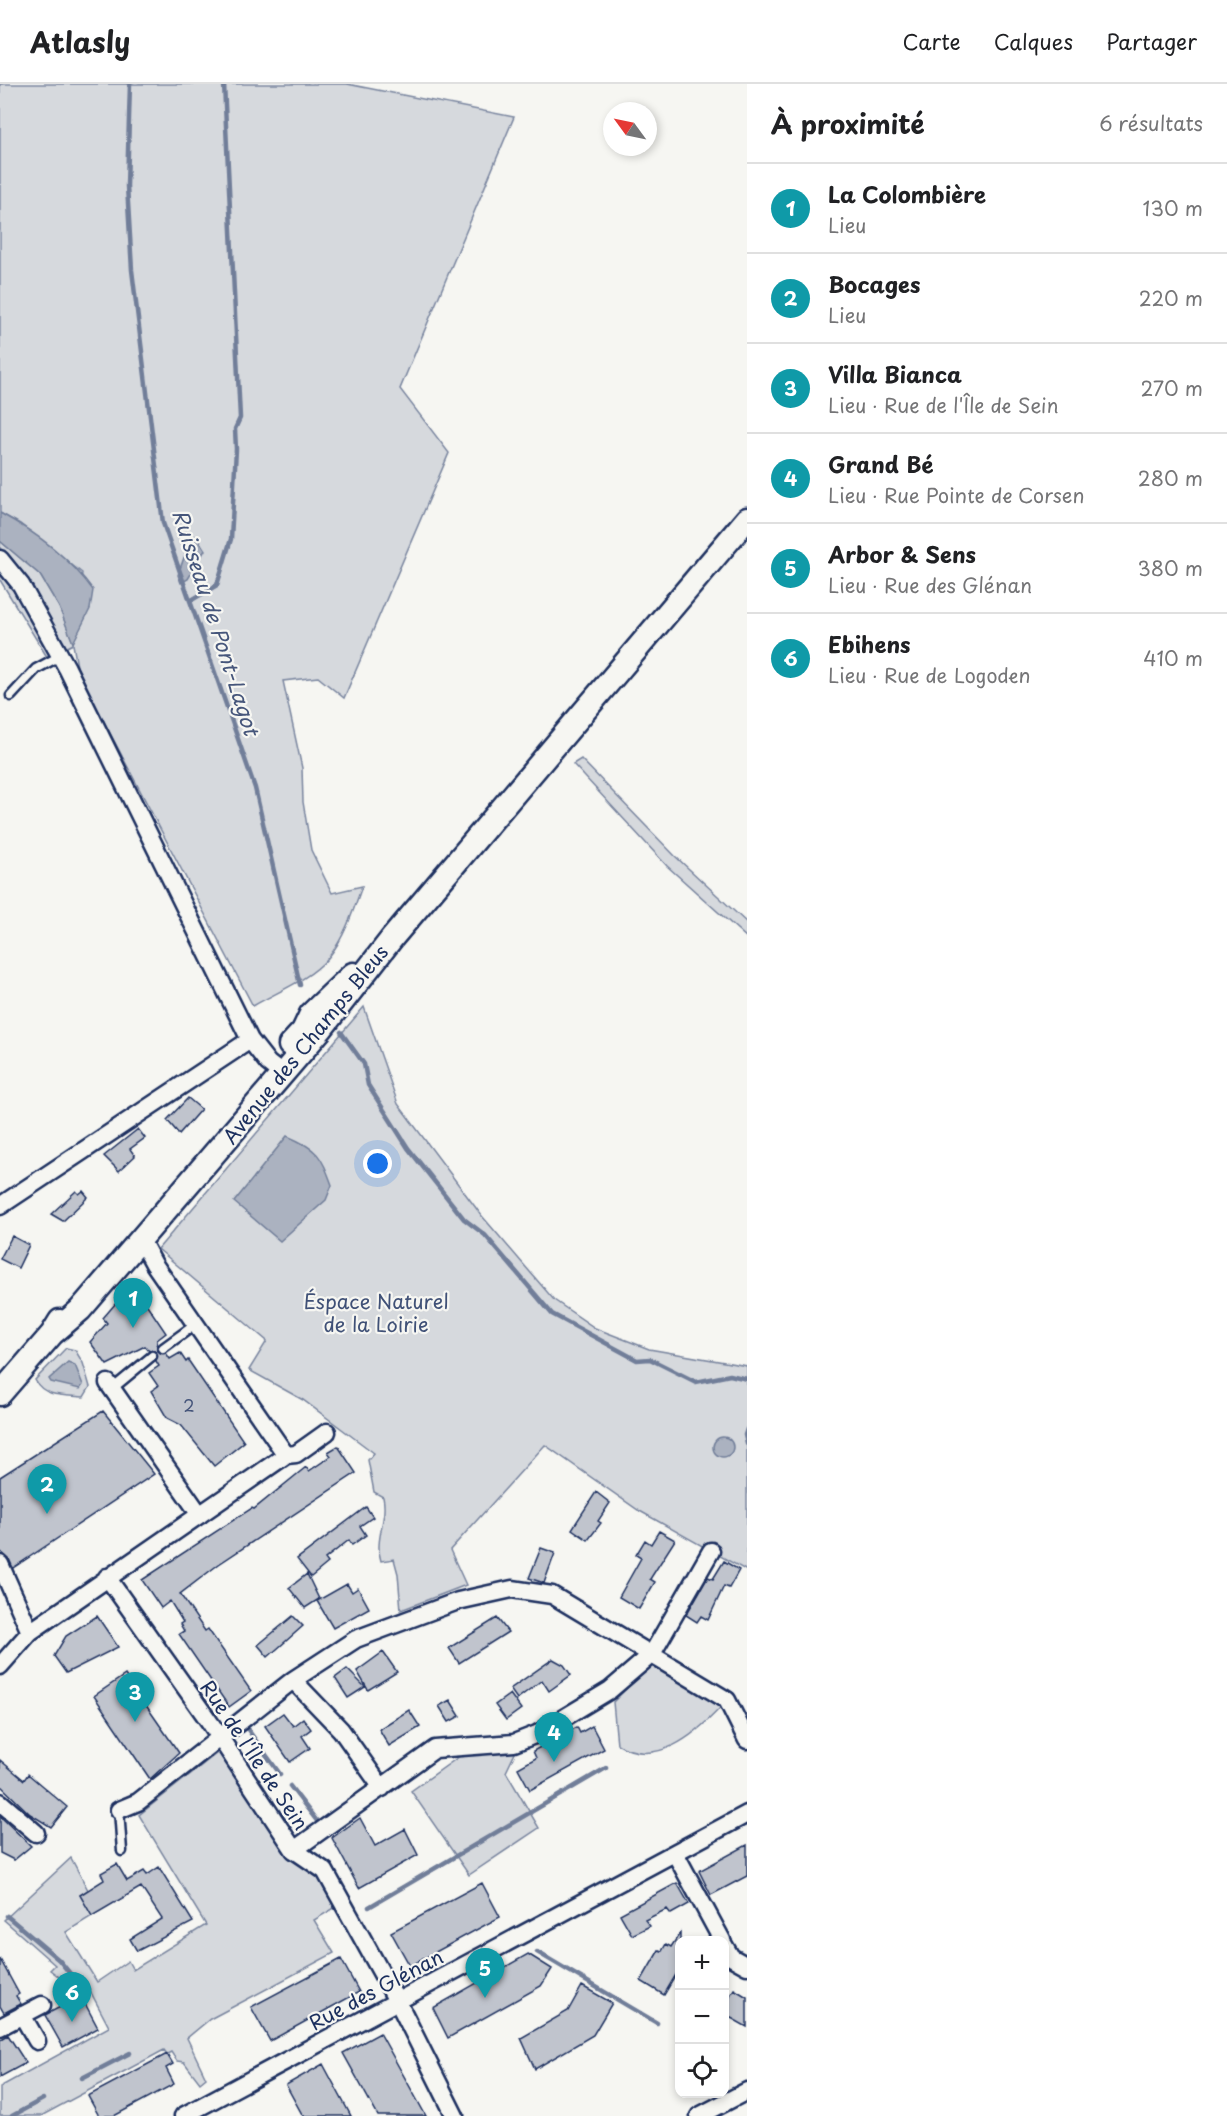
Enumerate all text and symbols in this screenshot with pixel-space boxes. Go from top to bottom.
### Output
text: Atlasly [30,20,130,63]
text: Carte [903,25,961,57]
text: Calques [994,25,1073,57]
text: Partager [1106,25,1197,57]
north arrow [603,102,657,156]
text: À proximité [771,104,925,143]
text: 6 résultats [1099,108,1203,138]
text: La Colombière [828,177,986,210]
text: 1 [786,193,795,223]
text: 130 m [1143,193,1203,223]
text: Lieu [828,210,866,240]
text: Bocages [828,267,921,300]
text: 2 [783,283,798,313]
text: 220 m [1139,283,1203,313]
text: Lieu [828,300,866,330]
text: Villa Bianca [828,357,962,390]
text: 3 [784,373,797,403]
text: 270 m [1140,373,1203,403]
text: Lieu · Rue de l'Île de Sein [828,390,1059,420]
text: Grand Bé [828,447,934,480]
text: 4 [784,463,797,493]
text: 280 m [1138,463,1203,493]
text: Lieu · Rue Pointe de Corsen [828,480,1085,510]
water label: Ruisseau de Pont-Lagot [165,505,269,741]
text: Arbor & Sens [828,537,976,570]
text: 5 [784,553,797,583]
text: 380 m [1137,553,1203,583]
text: Lieu · Rue des Glénan [828,570,1033,600]
text: Ebihens [828,627,911,660]
text: 6 [783,643,798,673]
text: 410 m [1143,643,1203,673]
text: Lieu · Rue de Logoden [828,660,1030,690]
street label: Avenue des Champs Bleus [215,938,395,1150]
your location [363,1149,392,1178]
pin: 1 [114,1278,152,1328]
park label: Éspace Naturel de la Loirie [303,1286,449,1339]
house number: 2 [183,1393,195,1417]
pin: 2 [28,1464,66,1514]
pin: 3 [116,1672,154,1722]
street label: Rue de l'Île de Sein [193,1674,317,1836]
pin: 4 [534,1712,574,1762]
map controls [675,1936,729,2098]
button: + [675,1936,729,1990]
street label: Rue des Glénan [303,1941,449,2037]
pin: 5 [466,1948,504,1998]
pin: 6 [52,1972,92,2022]
button: − [675,1990,729,2044]
button: locate [675,2044,729,2098]

